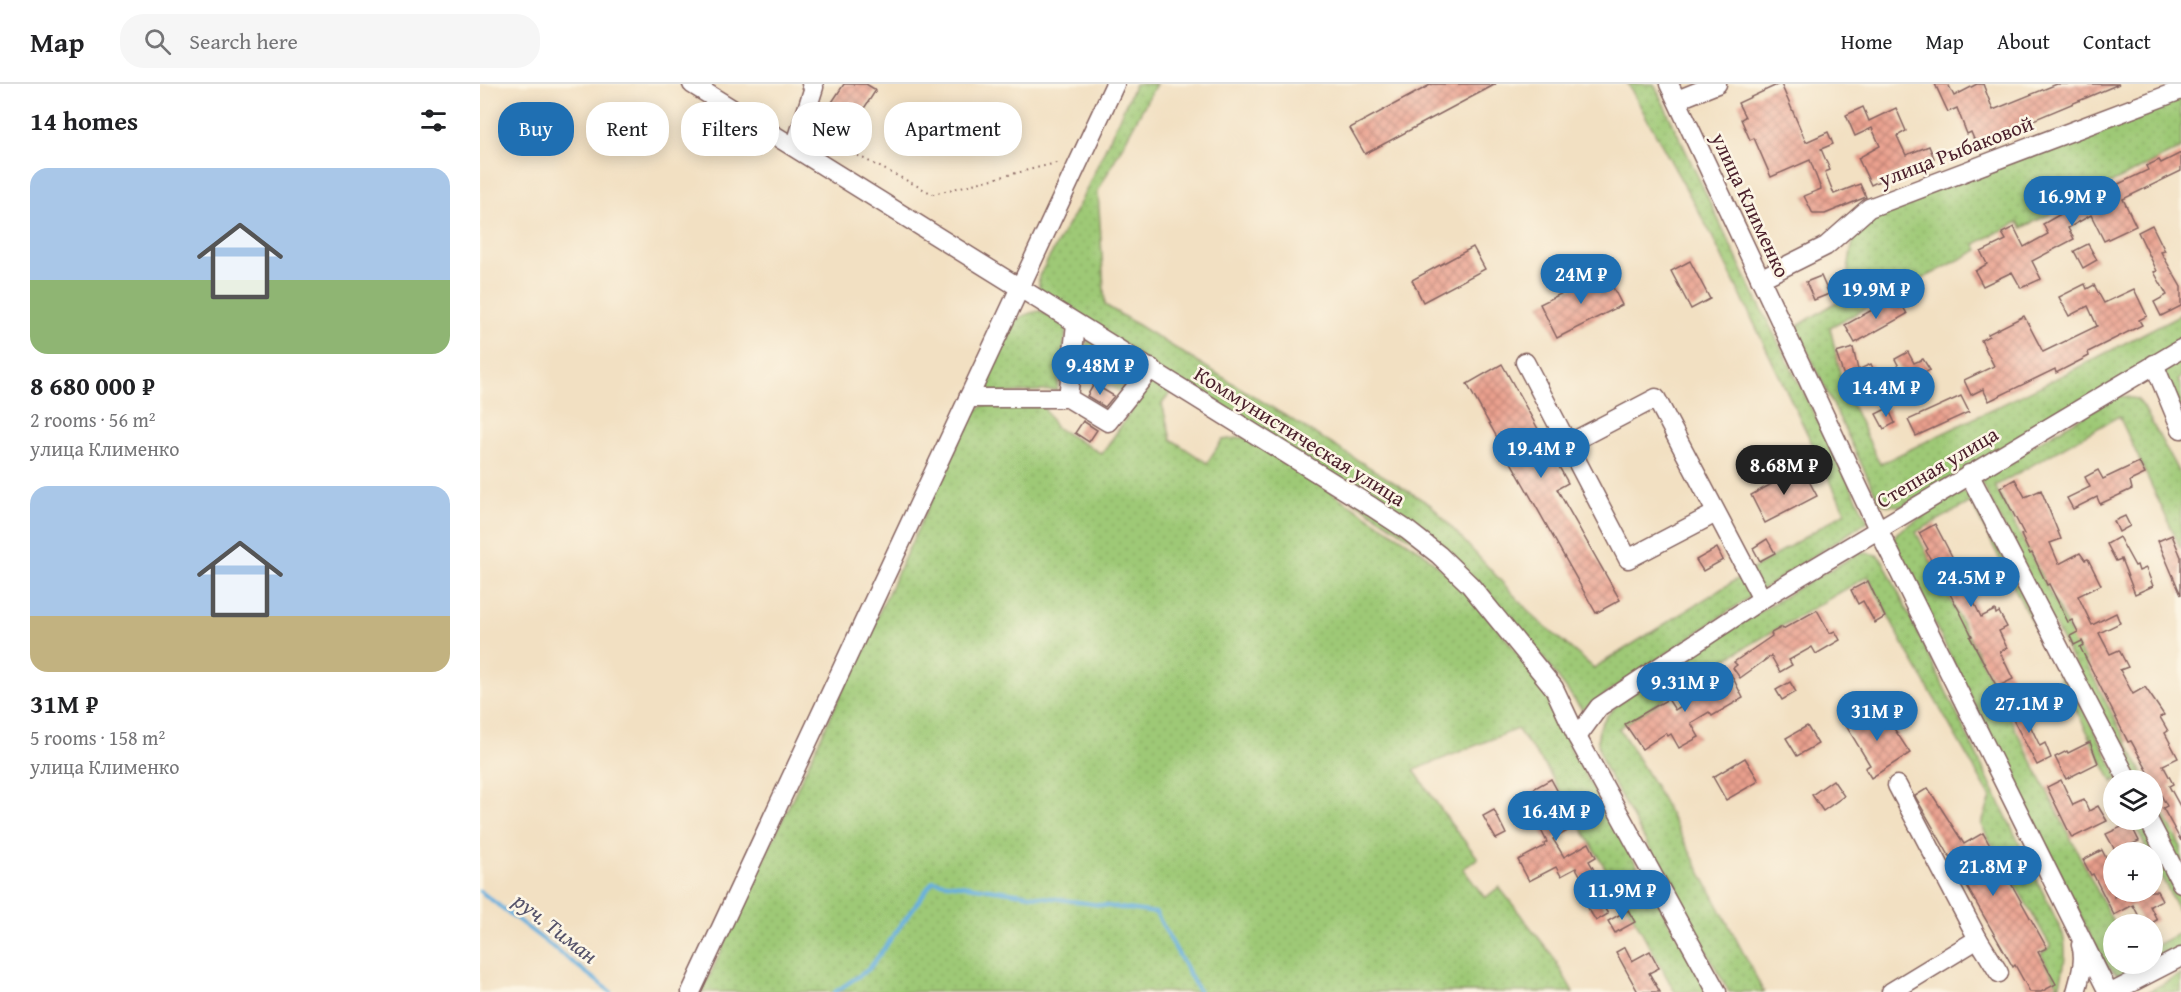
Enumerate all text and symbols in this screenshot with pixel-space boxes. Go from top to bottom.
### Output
search box [120,14,540,68]
text: Map [30,21,84,62]
icon: search [141,25,174,58]
text: Search here [189,25,298,57]
text: Home [1841,26,1892,57]
text: Map [1925,26,1964,57]
text: About [1997,26,2050,57]
text: Contact [2083,26,2151,57]
text: 14 homes [30,101,138,140]
chip: Buy [498,102,574,156]
chip: Rent [586,102,669,156]
chip: Filters [681,102,779,156]
chip: New [791,102,872,156]
chip: Apartment [884,102,1022,156]
icon: filters [417,104,450,137]
street label: улица Рыбаковой [1873,107,2038,195]
street label: улица Клименко [1703,126,1798,283]
pin: 16.9M ₽ [2017,176,2127,227]
text: 16.9M ₽ [2038,181,2106,210]
icon: home [186,207,294,315]
pin: 24M ₽ [1539,254,1623,305]
text: 24M ₽ [1555,259,1607,288]
pin: 19.9M ₽ [1821,269,1931,320]
text: 19.9M ₽ [1842,274,1910,303]
pin: 9.48M ₽ [1045,345,1155,396]
text: 9.48M ₽ [1066,350,1134,379]
street label: Коммунистическая улица [1188,358,1412,514]
text: 8 680 000 ₽ [30,366,155,405]
pin: 14.4M ₽ [1831,367,1941,418]
text: 14.4M ₽ [1852,372,1920,401]
text: 2 rooms · 56 m² [30,405,156,434]
street label: Степная улица [1870,418,2004,516]
pin: 19.4M ₽ [1486,428,1596,479]
text: 19.4M ₽ [1507,433,1575,462]
text: улица Клименко [30,434,180,463]
pin: 8.68M ₽ [1729,445,1839,496]
text: 8.68M ₽ [1750,450,1818,479]
icon: home [186,525,294,633]
pin: 24.5M ₽ [1916,557,2026,608]
text: 24.5M ₽ [1937,562,2005,591]
pin: 9.31M ₽ [1630,662,1740,713]
text: 9.31M ₽ [1651,667,1719,696]
pin: 27.1M ₽ [1974,683,2084,734]
text: 31M ₽ [30,684,99,723]
text: 27.1M ₽ [1995,688,2063,717]
pin: 31M ₽ [1835,691,1919,742]
text: 31M ₽ [1851,696,1903,725]
text: 5 rooms · 158 m² [30,723,165,752]
text: улица Клименко [30,752,180,781]
map controls [2103,770,2163,974]
button: layers [2103,770,2163,830]
pin: 16.4M ₽ [1501,791,1611,842]
text: 16.4M ₽ [1522,796,1590,825]
button: + [2103,842,2163,902]
pin: 21.8M ₽ [1938,846,2048,897]
text: 21.8M ₽ [1959,851,2027,880]
pin: 11.9M ₽ [1567,870,1677,921]
text: 11.9M ₽ [1588,875,1656,904]
water label: руч. Тиман [506,884,605,971]
button: − [2103,914,2163,974]

